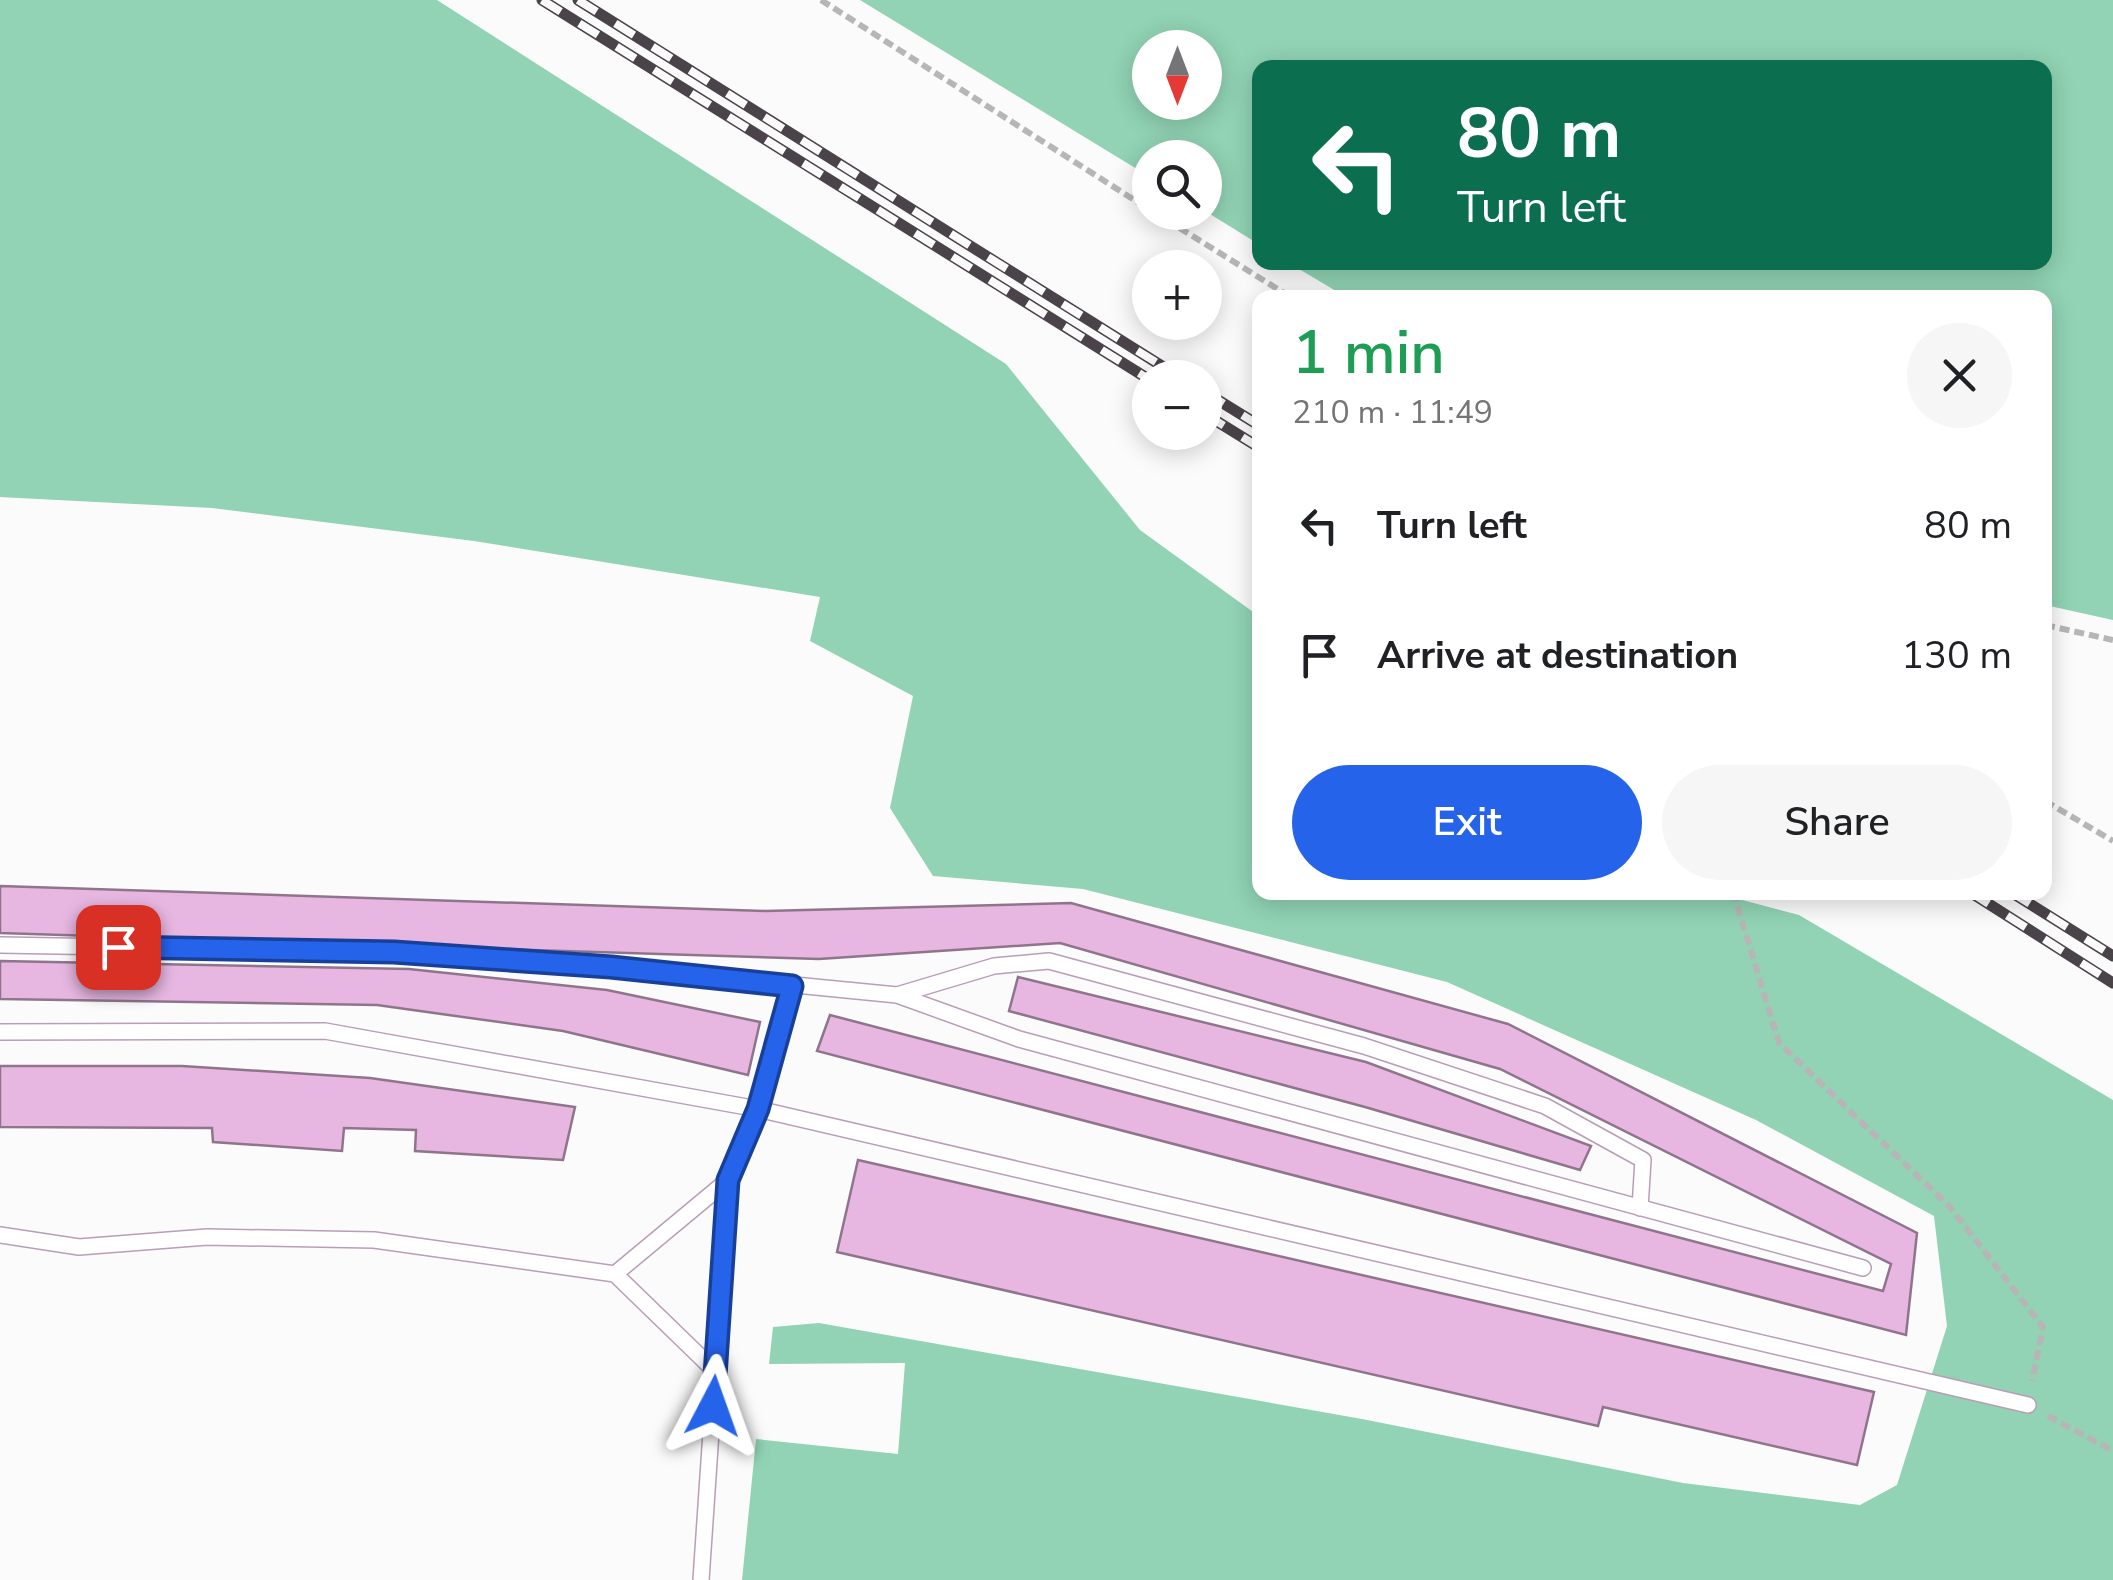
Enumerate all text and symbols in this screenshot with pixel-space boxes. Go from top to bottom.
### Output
north arrow [1132,30,1222,120]
map controls [1132,30,1222,450]
text: 80 m [1457,86,1621,182]
icon: left [1292,100,1422,230]
button: search [1132,140,1222,230]
text: Turn left [1457,177,1626,238]
button: + [1132,250,1222,340]
text: 1 min [1292,312,1445,394]
button: close [1907,323,2012,428]
button: − [1132,360,1222,450]
text: 210 m · 11:49 [1292,391,1493,434]
icon: left [1292,498,1347,553]
text: Turn left [1377,500,1527,551]
text: 80 m [1924,500,2012,551]
icon: arrive [1292,628,1347,683]
text: Arrive at destination [1377,630,1738,681]
text: 130 m [1901,630,2012,681]
button: Exit [1292,765,1642,880]
button: Share [1662,765,2012,880]
pin [76,905,161,990]
icon: arrive [91,920,146,975]
position arrow [661,1354,765,1458]

